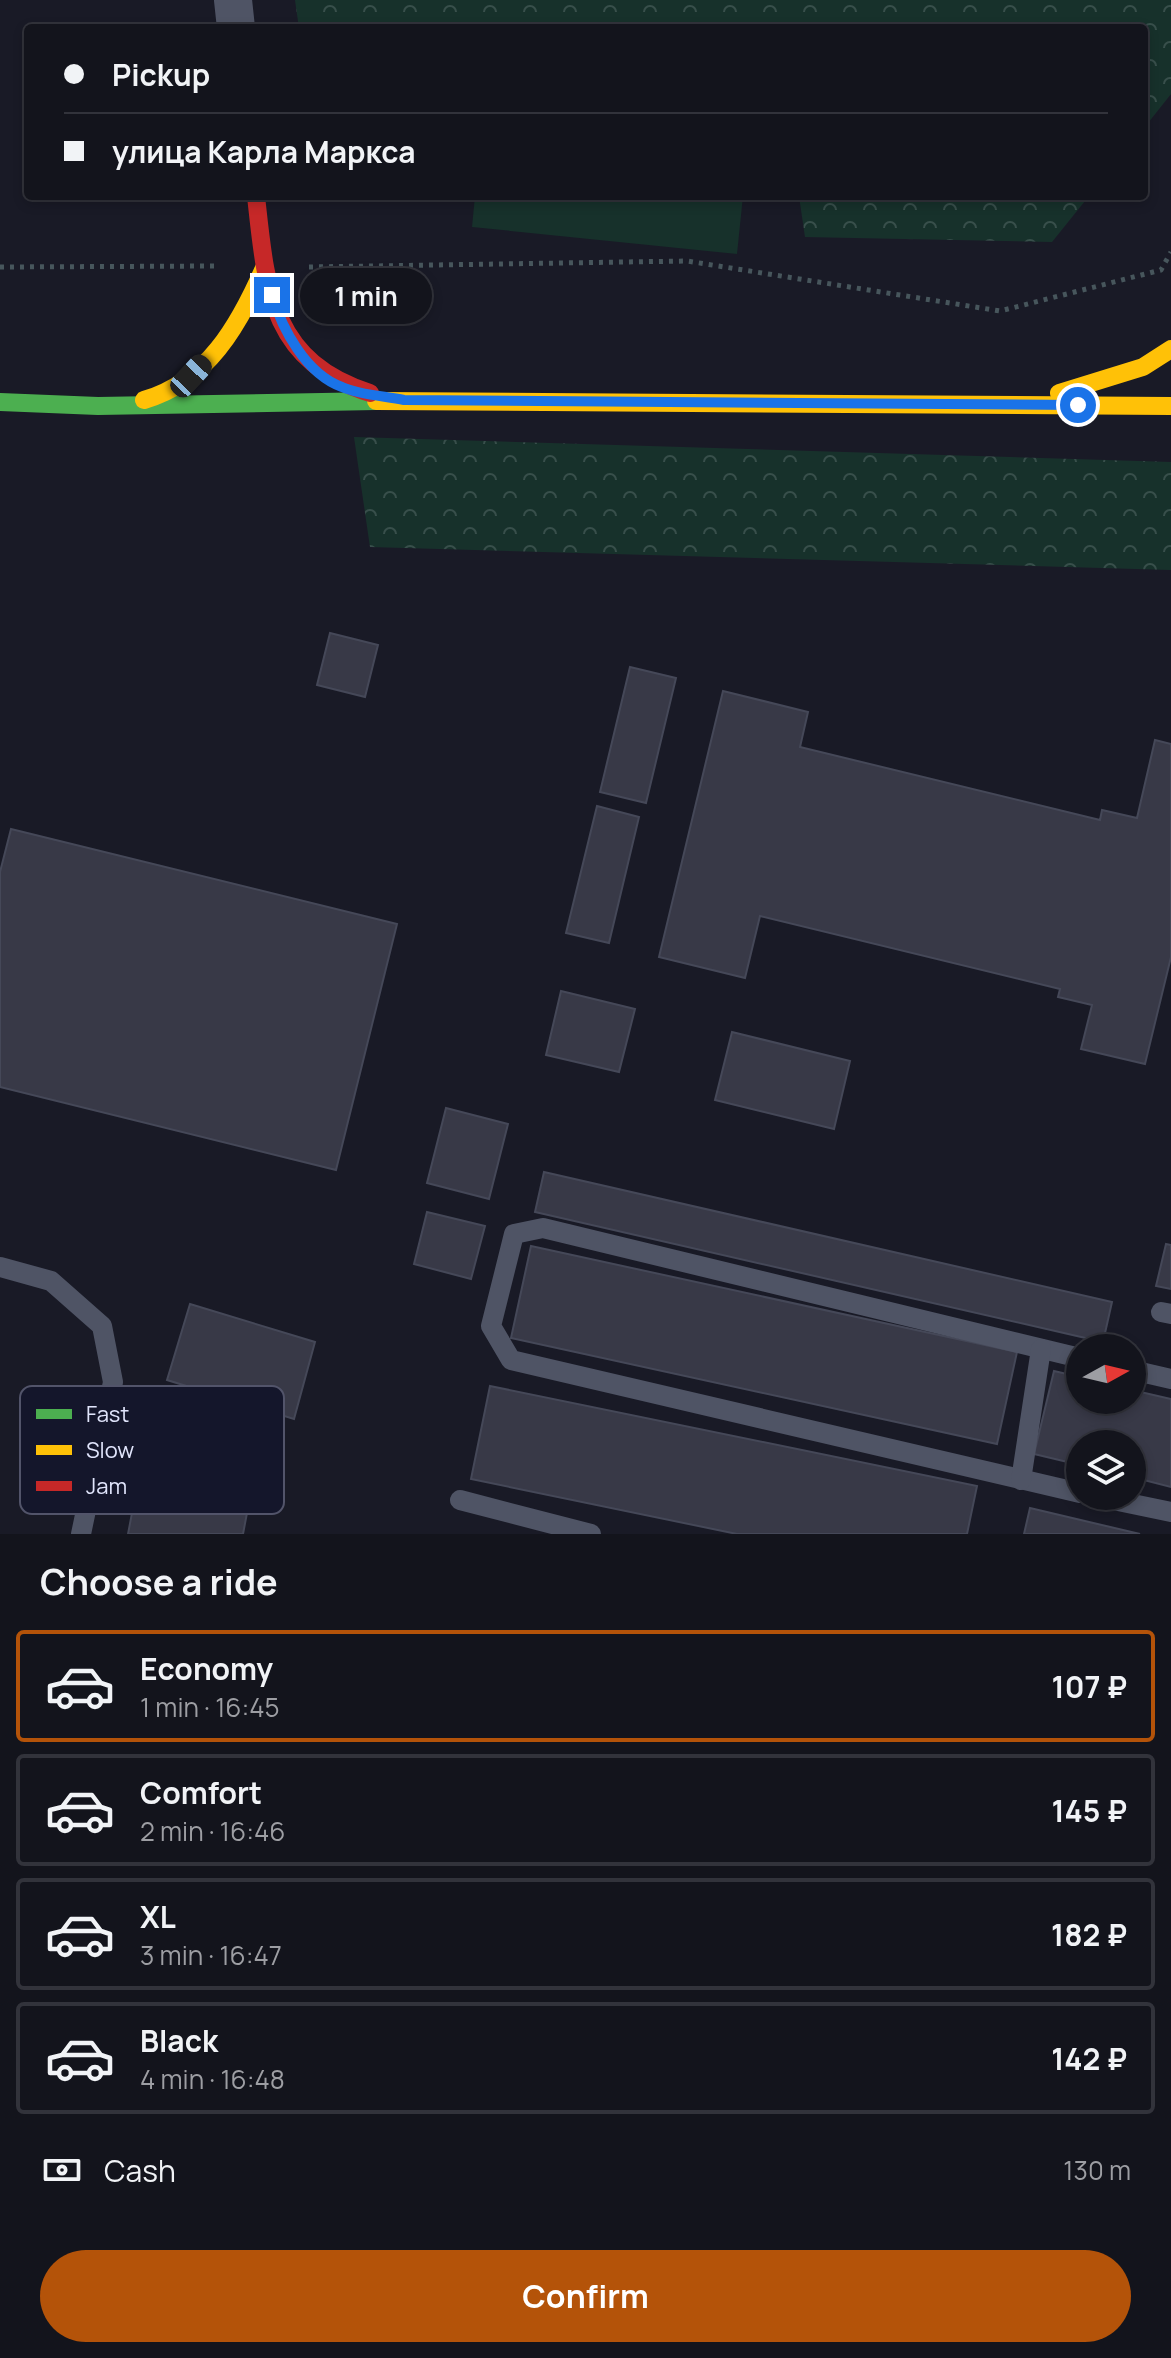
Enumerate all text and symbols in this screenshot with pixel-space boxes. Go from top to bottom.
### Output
text: Pickup [112,54,210,95]
text: улица Карла Маркса [112,131,416,172]
callout: 1 min [300,267,432,323]
route end [254,277,290,313]
text: 1 min [334,278,398,314]
car [166,350,216,402]
route start [1060,387,1096,423]
north arrow [1066,1334,1146,1414]
map controls [1066,1334,1146,1510]
legend [20,1386,284,1514]
text: Fast [86,1399,129,1429]
button: layers [1066,1430,1146,1510]
text: Slow [86,1435,134,1465]
text: Jam [86,1471,127,1501]
text: Choose a ride [40,1557,278,1606]
text: Economy [140,1648,273,1689]
icon: car [44,1650,116,1722]
text: 107 ₽ [1052,1666,1127,1707]
text: 1 min · 16:45 [140,1689,280,1725]
text: Comfort [140,1772,262,1813]
icon: car [44,1774,116,1846]
text: 145 ₽ [1051,1790,1127,1831]
text: 2 min · 16:46 [140,1813,285,1849]
text: XL [140,1896,176,1937]
icon: car [44,1898,116,1970]
text: 182 ₽ [1051,1914,1127,1955]
text: 3 min · 16:47 [140,1937,282,1973]
text: Black [140,2020,218,2061]
icon: car [44,2022,116,2094]
text: 142 ₽ [1051,2038,1127,2079]
text: 4 min · 16:48 [140,2061,285,2097]
icon: cash [40,2148,84,2192]
text: Cash [104,2150,176,2191]
text: 130 m [1063,2152,1131,2188]
button: Confirm [40,2250,1131,2342]

